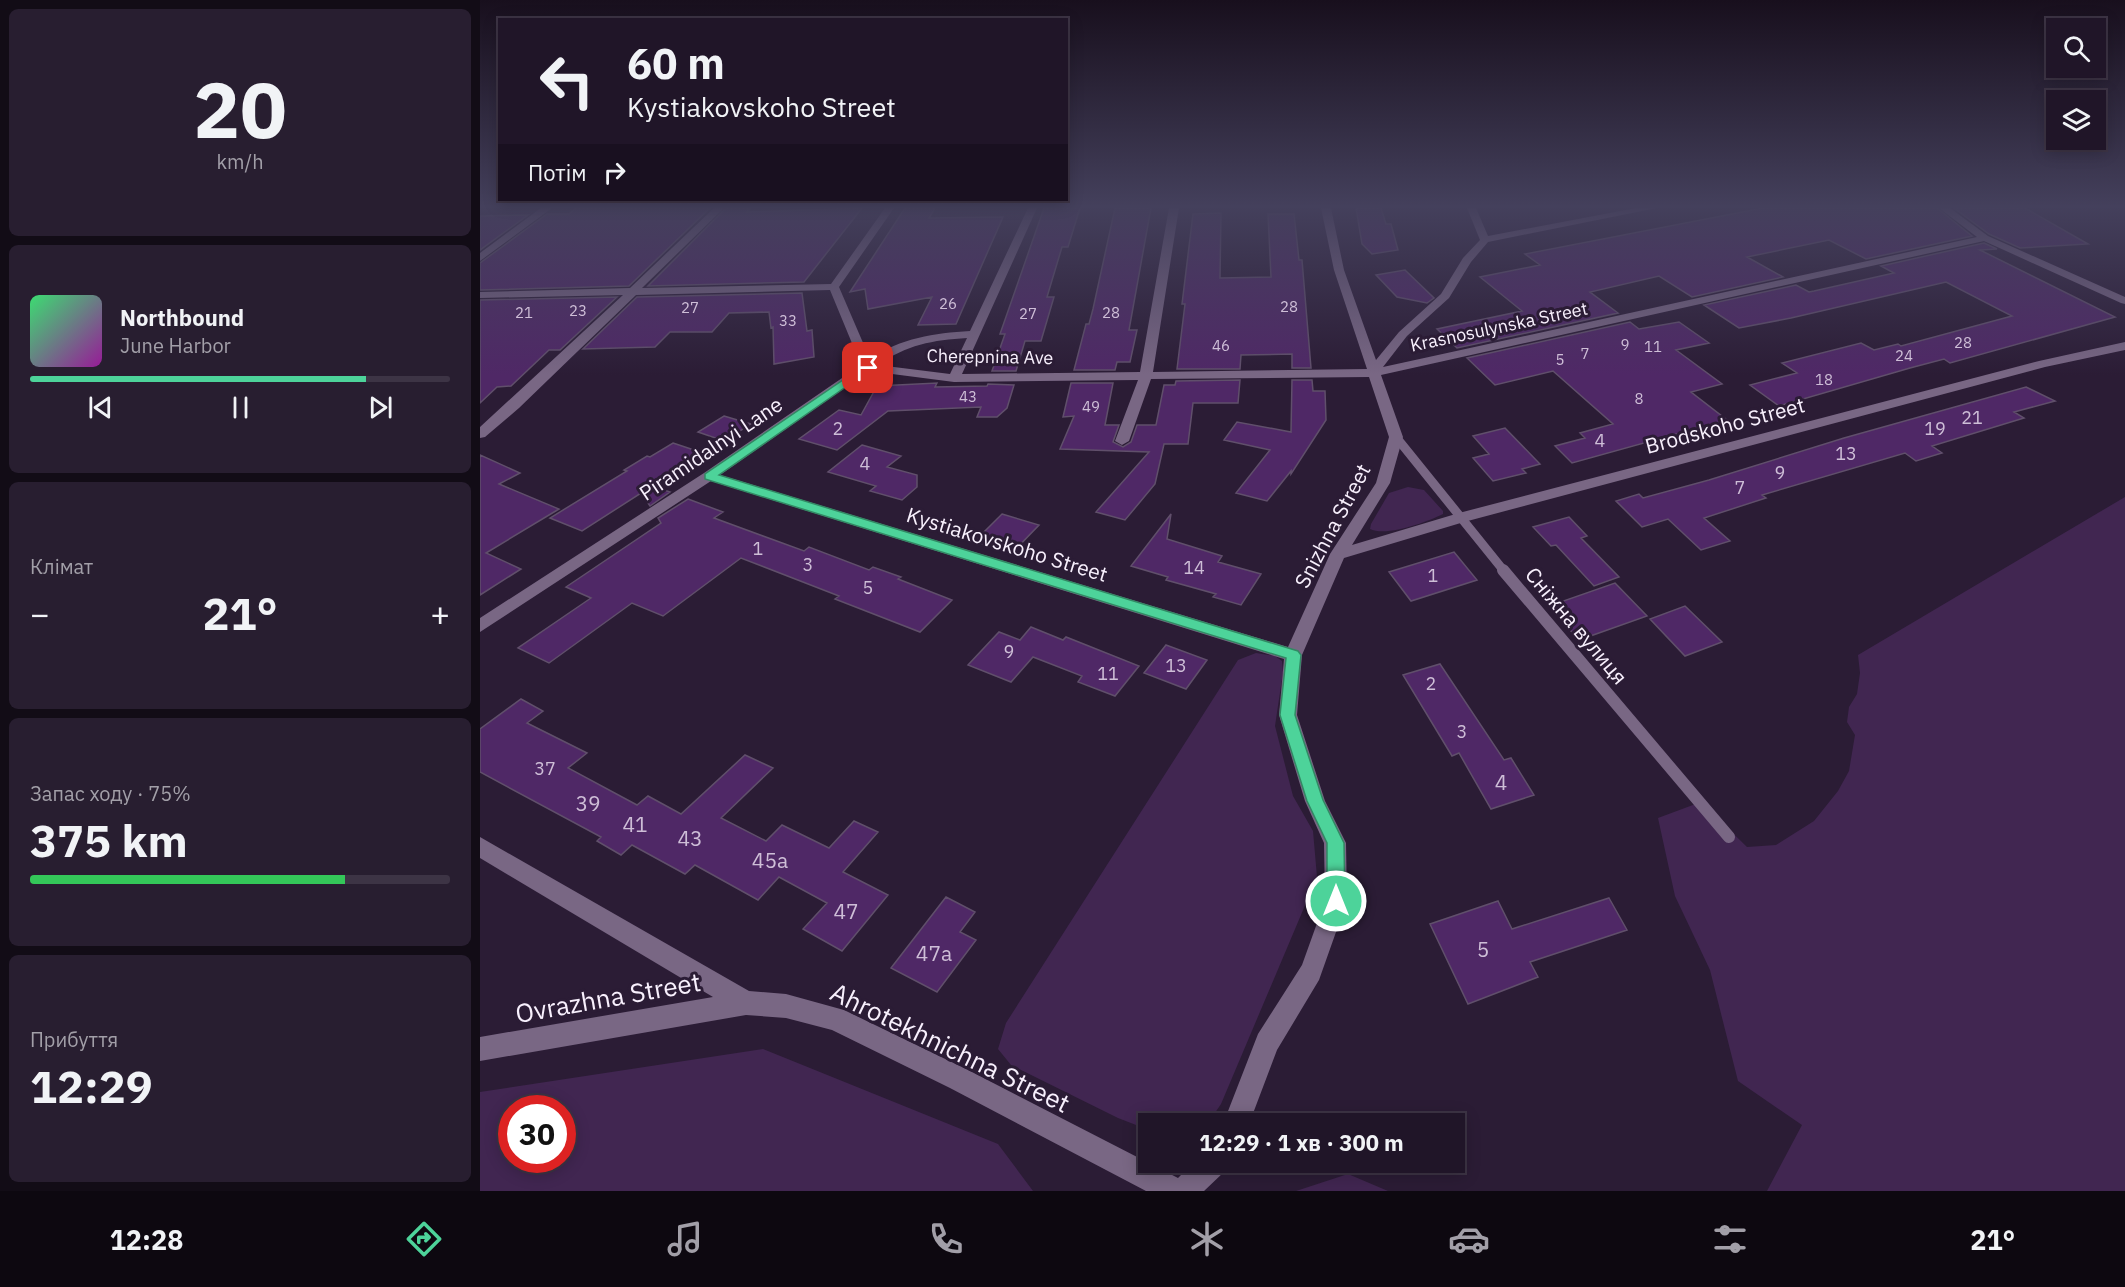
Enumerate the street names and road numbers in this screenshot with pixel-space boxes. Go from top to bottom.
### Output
street label: Krasnosulynska Street [1408,296,1590,357]
street label: Cherepnina Ave [926,344,1054,369]
street label: Piramidalnyi Lane [633,390,788,507]
street label: Brodskoho Street [1642,390,1808,460]
street label: Snizhna Street [1288,459,1377,592]
street label: Kystiakovskoho Street [903,500,1111,588]
street label: Сніжна вулиця [1519,561,1634,690]
street label: Ovrazhna Street [513,964,703,1030]
street label: Ahrotekhnichna Street [825,974,1076,1120]

